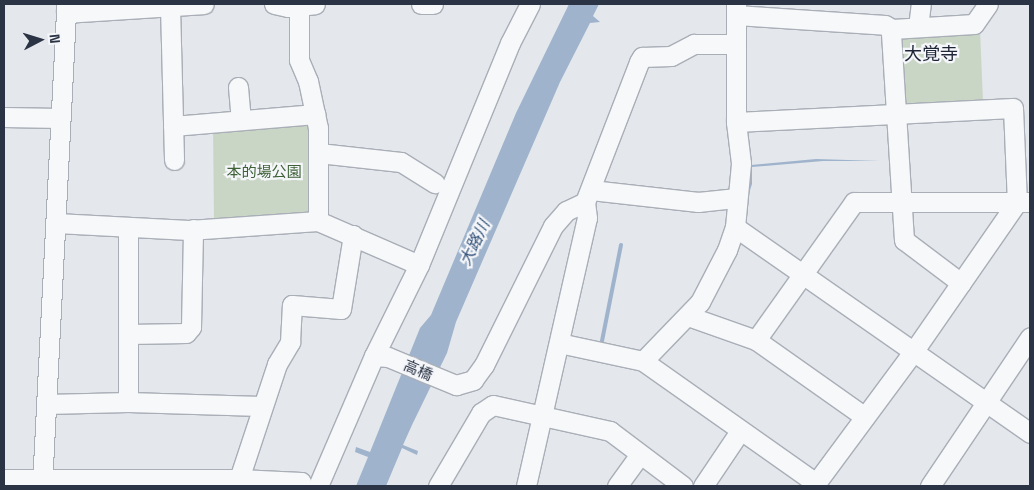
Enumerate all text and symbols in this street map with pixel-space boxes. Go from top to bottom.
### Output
north arrow [15,15,65,65]
text: N [46,33,64,44]
district label: 大覚寺 [904,43,958,65]
park label: 本的場公園 [227,163,301,181]
water label: 大路川 [456,217,494,269]
street label: 高橋 [401,356,435,384]

